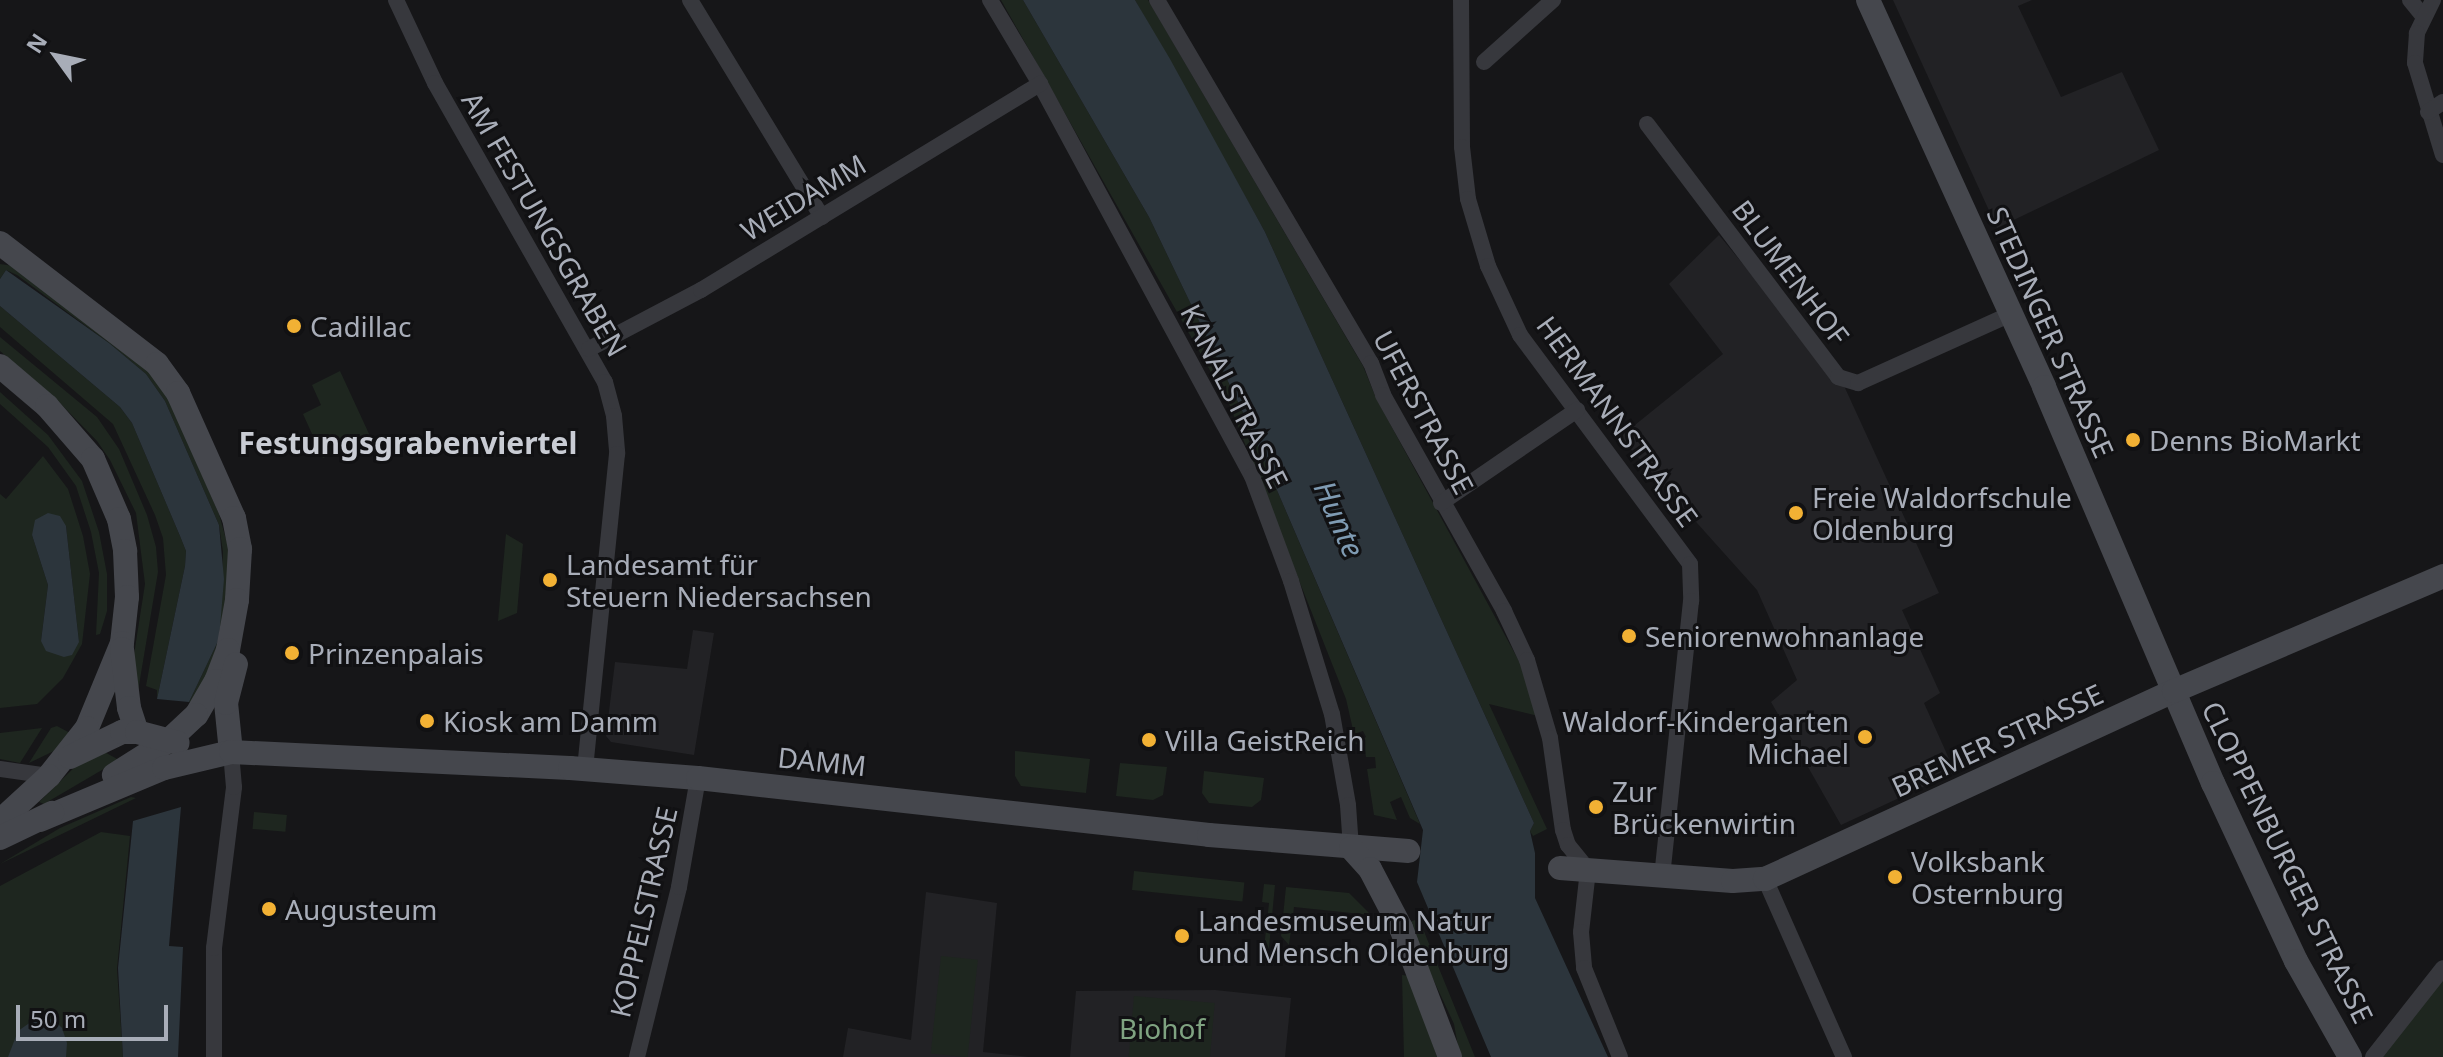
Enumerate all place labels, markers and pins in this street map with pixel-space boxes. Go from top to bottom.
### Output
place label: Cadillac [310,309,411,343]
marker: Cadillac [285,317,303,335]
place label: Denns BioMarkt [2149,423,2361,457]
marker: Denns BioMarkt [2124,431,2142,449]
place label: Freie Waldorfschule Oldenburg [1812,480,2072,546]
marker: Freie Waldorfschule Oldenburg [1787,504,1805,522]
place label: Landesamt für Steuern Niedersachsen [566,547,872,613]
marker: Landesamt für Steuern Niedersachsen [541,571,559,589]
place label: Seniorenwohnanlage [1645,619,1924,653]
marker: Seniorenwohnanlage [1620,627,1638,645]
place label: Prinzenpalais [308,636,484,670]
marker: Prinzenpalais [283,644,301,662]
place label: Kiosk am Damm [443,704,658,738]
place label: Waldorf-Kindergarten Michael [1562,704,1849,770]
marker: Kiosk am Damm [418,712,436,730]
place label: Villa GeistReich [1165,723,1365,757]
marker: Waldorf-Kindergarten Michael [1856,728,1874,746]
marker: Villa GeistReich [1140,731,1158,749]
place label: Zur Brückenwirtin [1612,774,1796,840]
marker: Zur Brückenwirtin [1587,798,1605,816]
place label: Volksbank Osternburg [1911,844,2064,910]
marker: Volksbank Osternburg [1886,868,1904,886]
place label: Augusteum [285,892,438,926]
marker: Augusteum [260,900,278,918]
place label: Landesmuseum Natur und Mensch Oldenburg [1198,903,1509,969]
marker: Landesmuseum Natur und Mensch Oldenburg [1173,927,1191,945]

